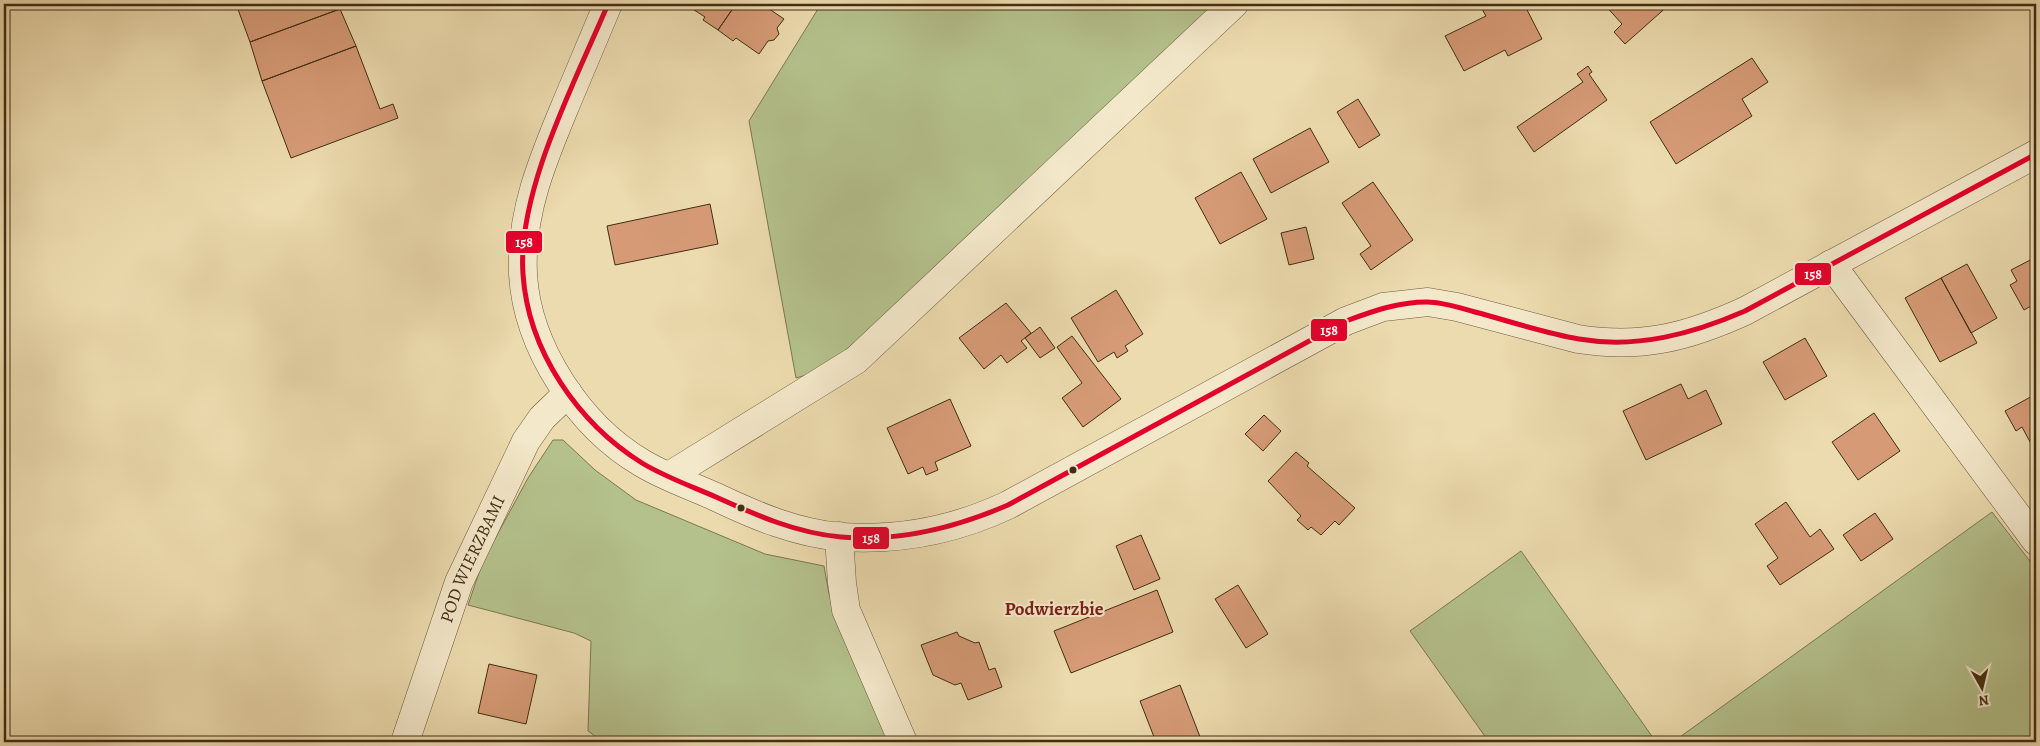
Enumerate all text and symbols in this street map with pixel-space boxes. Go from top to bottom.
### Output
line badge: 158 [505,230,543,254]
text: 158 [515,233,533,252]
line badge: 158 [1794,262,1832,286]
text: 158 [1804,265,1822,284]
line badge: 158 [1310,318,1348,342]
text: 158 [1320,321,1338,340]
unlabelled marker [1068,465,1078,475]
street label: POD WIERZBAMI [434,491,510,626]
unlabelled marker [736,503,746,513]
line badge: 158 [852,526,890,550]
text: 158 [862,529,880,548]
district label: Podwierzbie [1004,596,1104,622]
north arrow [1958,664,2008,714]
text: N [1977,690,1990,710]

